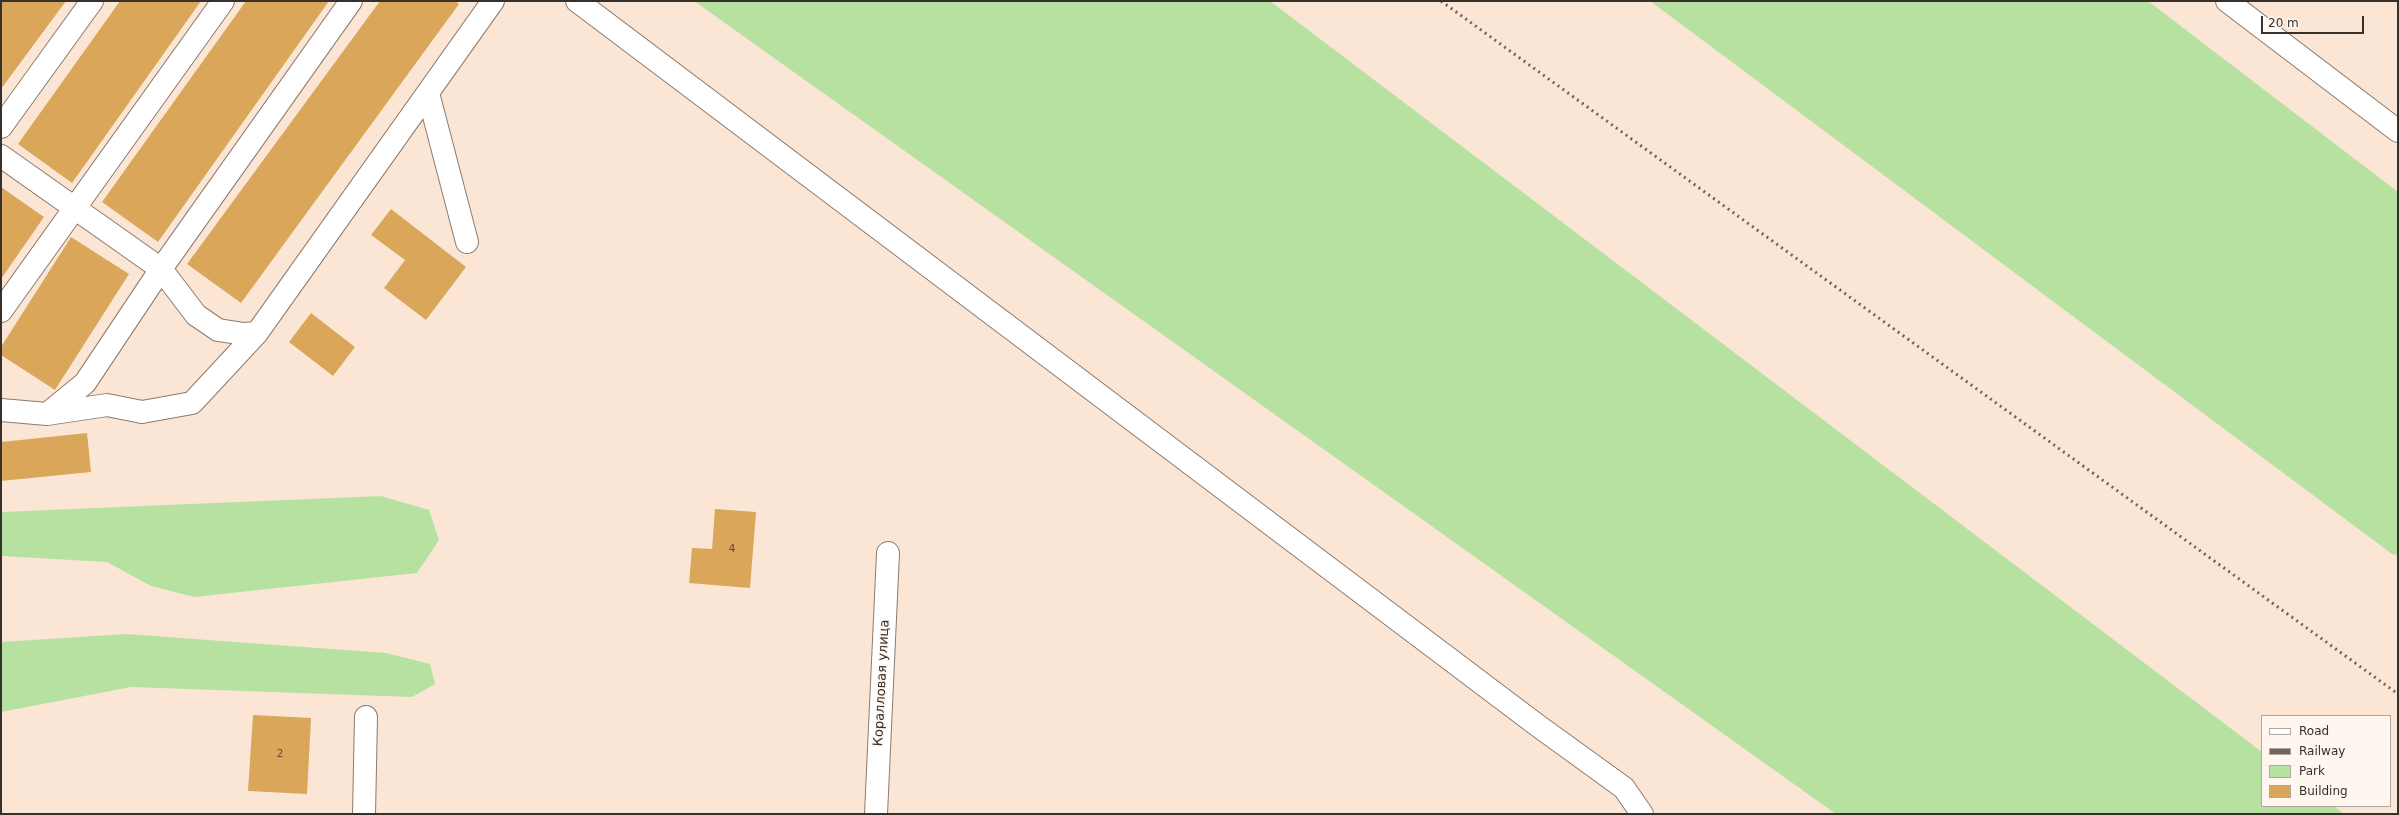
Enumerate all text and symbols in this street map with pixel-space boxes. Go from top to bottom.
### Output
scale bar [2263,8,2366,34]
text: 20 m [2268,16,2299,30]
house number: 4 [729,542,735,556]
street label: Коралловая улица [871,619,893,747]
legend [2261,715,2391,807]
text: Road [2299,724,2329,738]
text: Railway [2299,744,2345,758]
house number: 2 [277,747,283,761]
text: Park [2299,764,2325,778]
text: Building [2299,784,2348,798]

